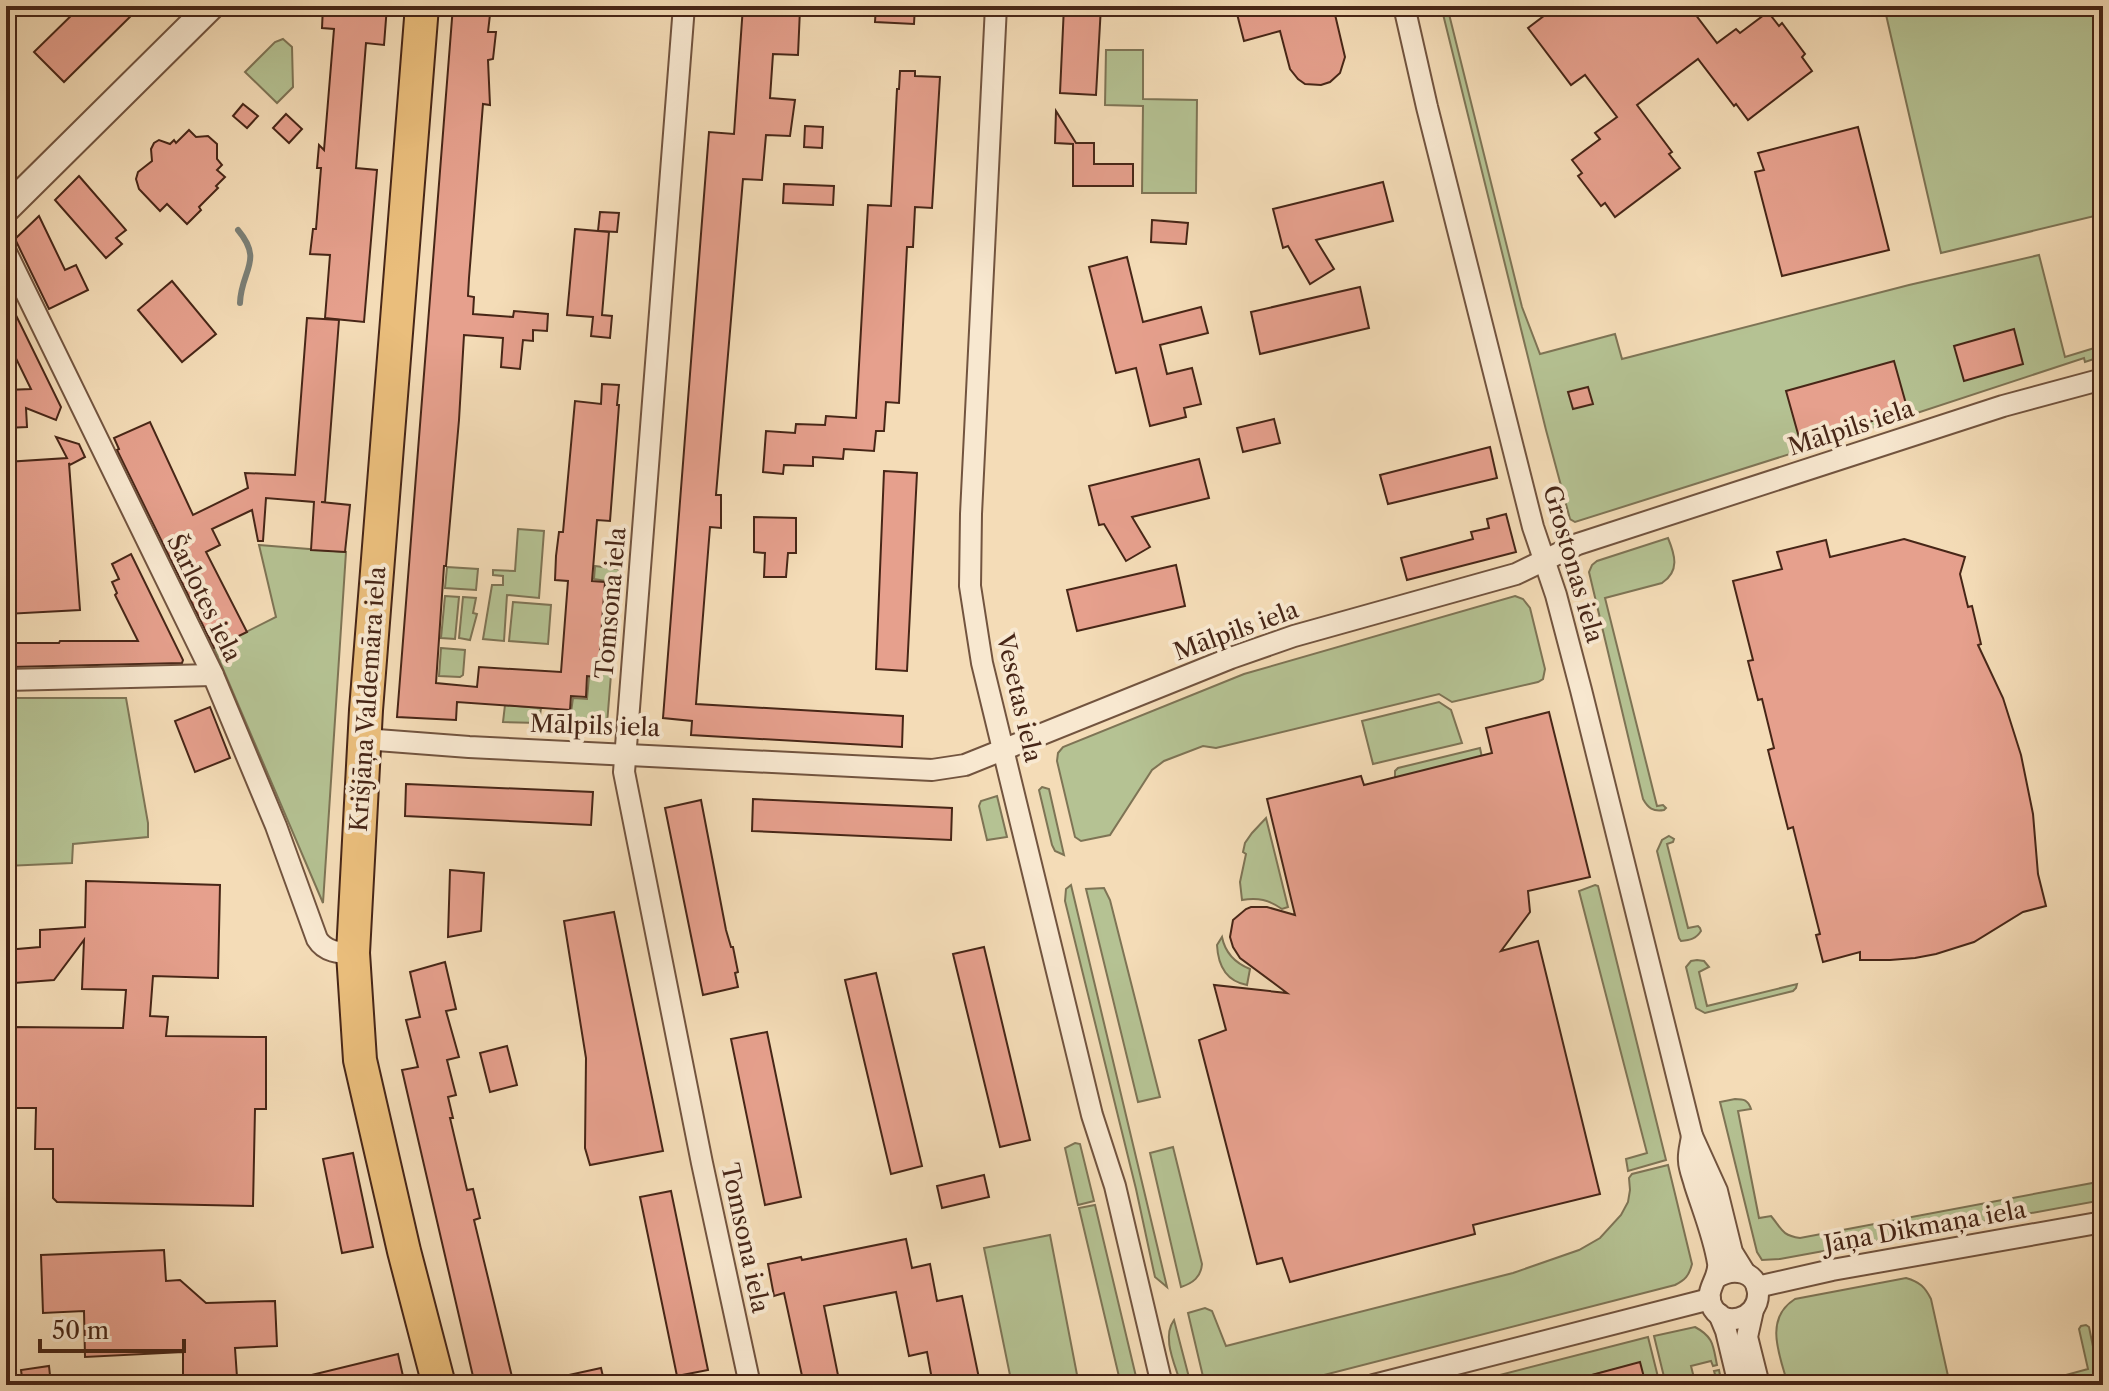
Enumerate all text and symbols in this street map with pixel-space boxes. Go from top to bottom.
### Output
street label: Mālpils iela [1784,393,1918,461]
street label: Grostonas iela [1537,482,1610,646]
street label: Tomsona iela [589,526,632,680]
street label: Šarlotes iela [161,529,249,667]
street label: Krišjāņa Valdemāra iela [344,565,391,833]
street label: Mālpils iela [1170,594,1302,666]
street label: Vesetas iela [990,630,1048,765]
street label: Mālpils iela [529,709,661,742]
street label: Tomsona iela [715,1160,776,1316]
street label: Jāņa Dikmaņa iela [1818,1194,2029,1259]
scale bar [40,1303,184,1353]
text: 50 m [52,1316,109,1345]

